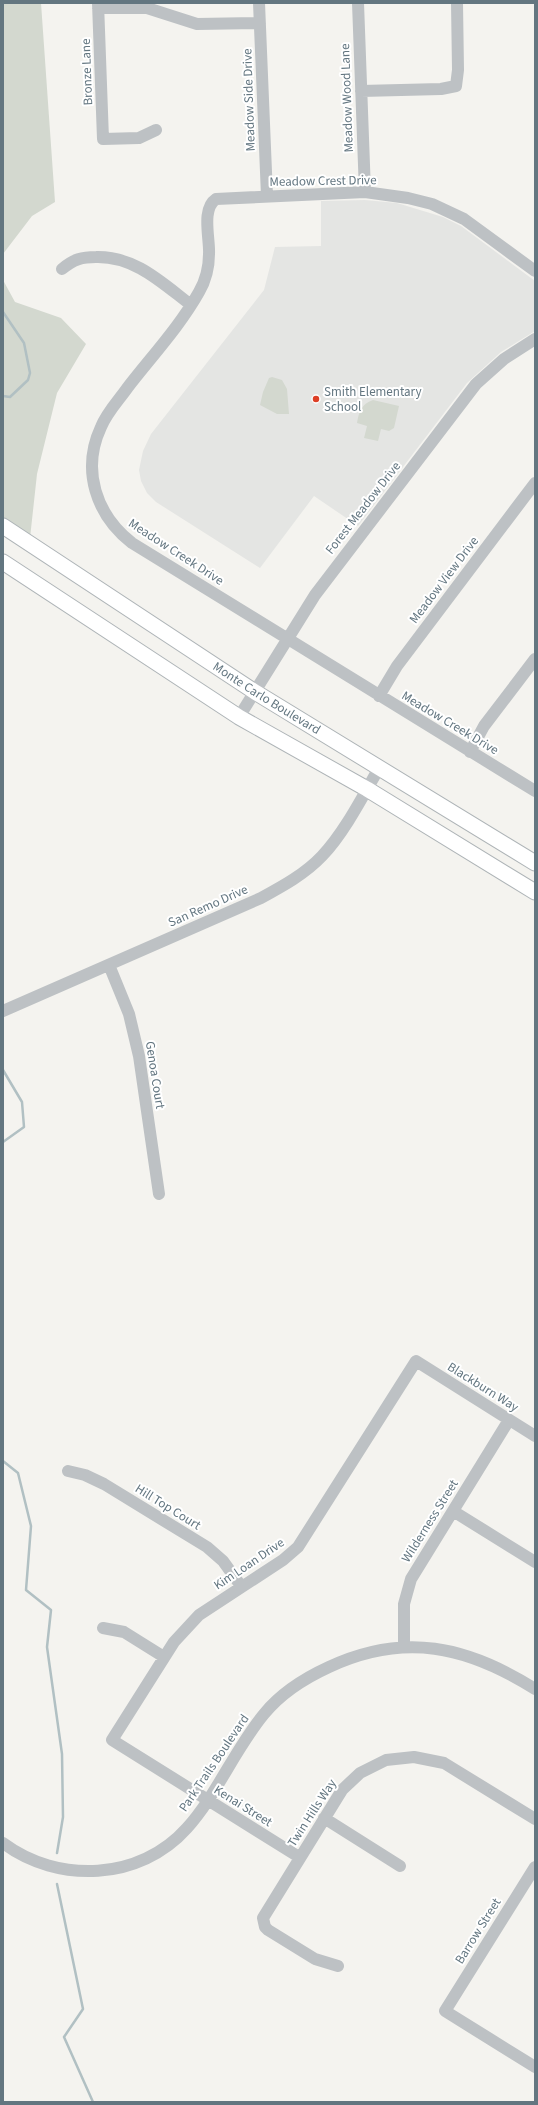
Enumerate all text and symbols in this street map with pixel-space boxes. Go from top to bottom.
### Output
street label: Bronze Lane [77,38,97,106]
street label: Meadow Wood Lane [336,43,358,153]
street label: Meadow Side Drive [238,48,260,152]
street label: Meadow Crest Drive [269,171,377,191]
place label: Smith Elementary School [324,383,422,416]
marker: Smith Elementary School [311,394,321,404]
street label: Forest Meadow Drive [321,458,405,558]
street label: Meadow Creek Drive [125,514,227,590]
street label: Meadow View Drive [405,533,483,627]
street label: Monte Carlo Boulevard [209,658,324,739]
street label: Meadow Creek Drive [398,687,502,759]
street label: San Remo Drive [165,880,251,932]
street label: Genoa Court [141,1040,169,1111]
street label: Blackburn Way [444,1358,522,1416]
street label: Wilderness Street [397,1476,463,1566]
street label: Hill Top Court [132,1480,205,1535]
street label: Kim Loan Drive [210,1534,288,1594]
street label: Park Trails Boulevard [175,1711,253,1815]
street label: Twin Hills Way [283,1775,341,1851]
street label: Kenai Street [210,1781,276,1831]
street label: Barrow Street [451,1894,506,1967]

